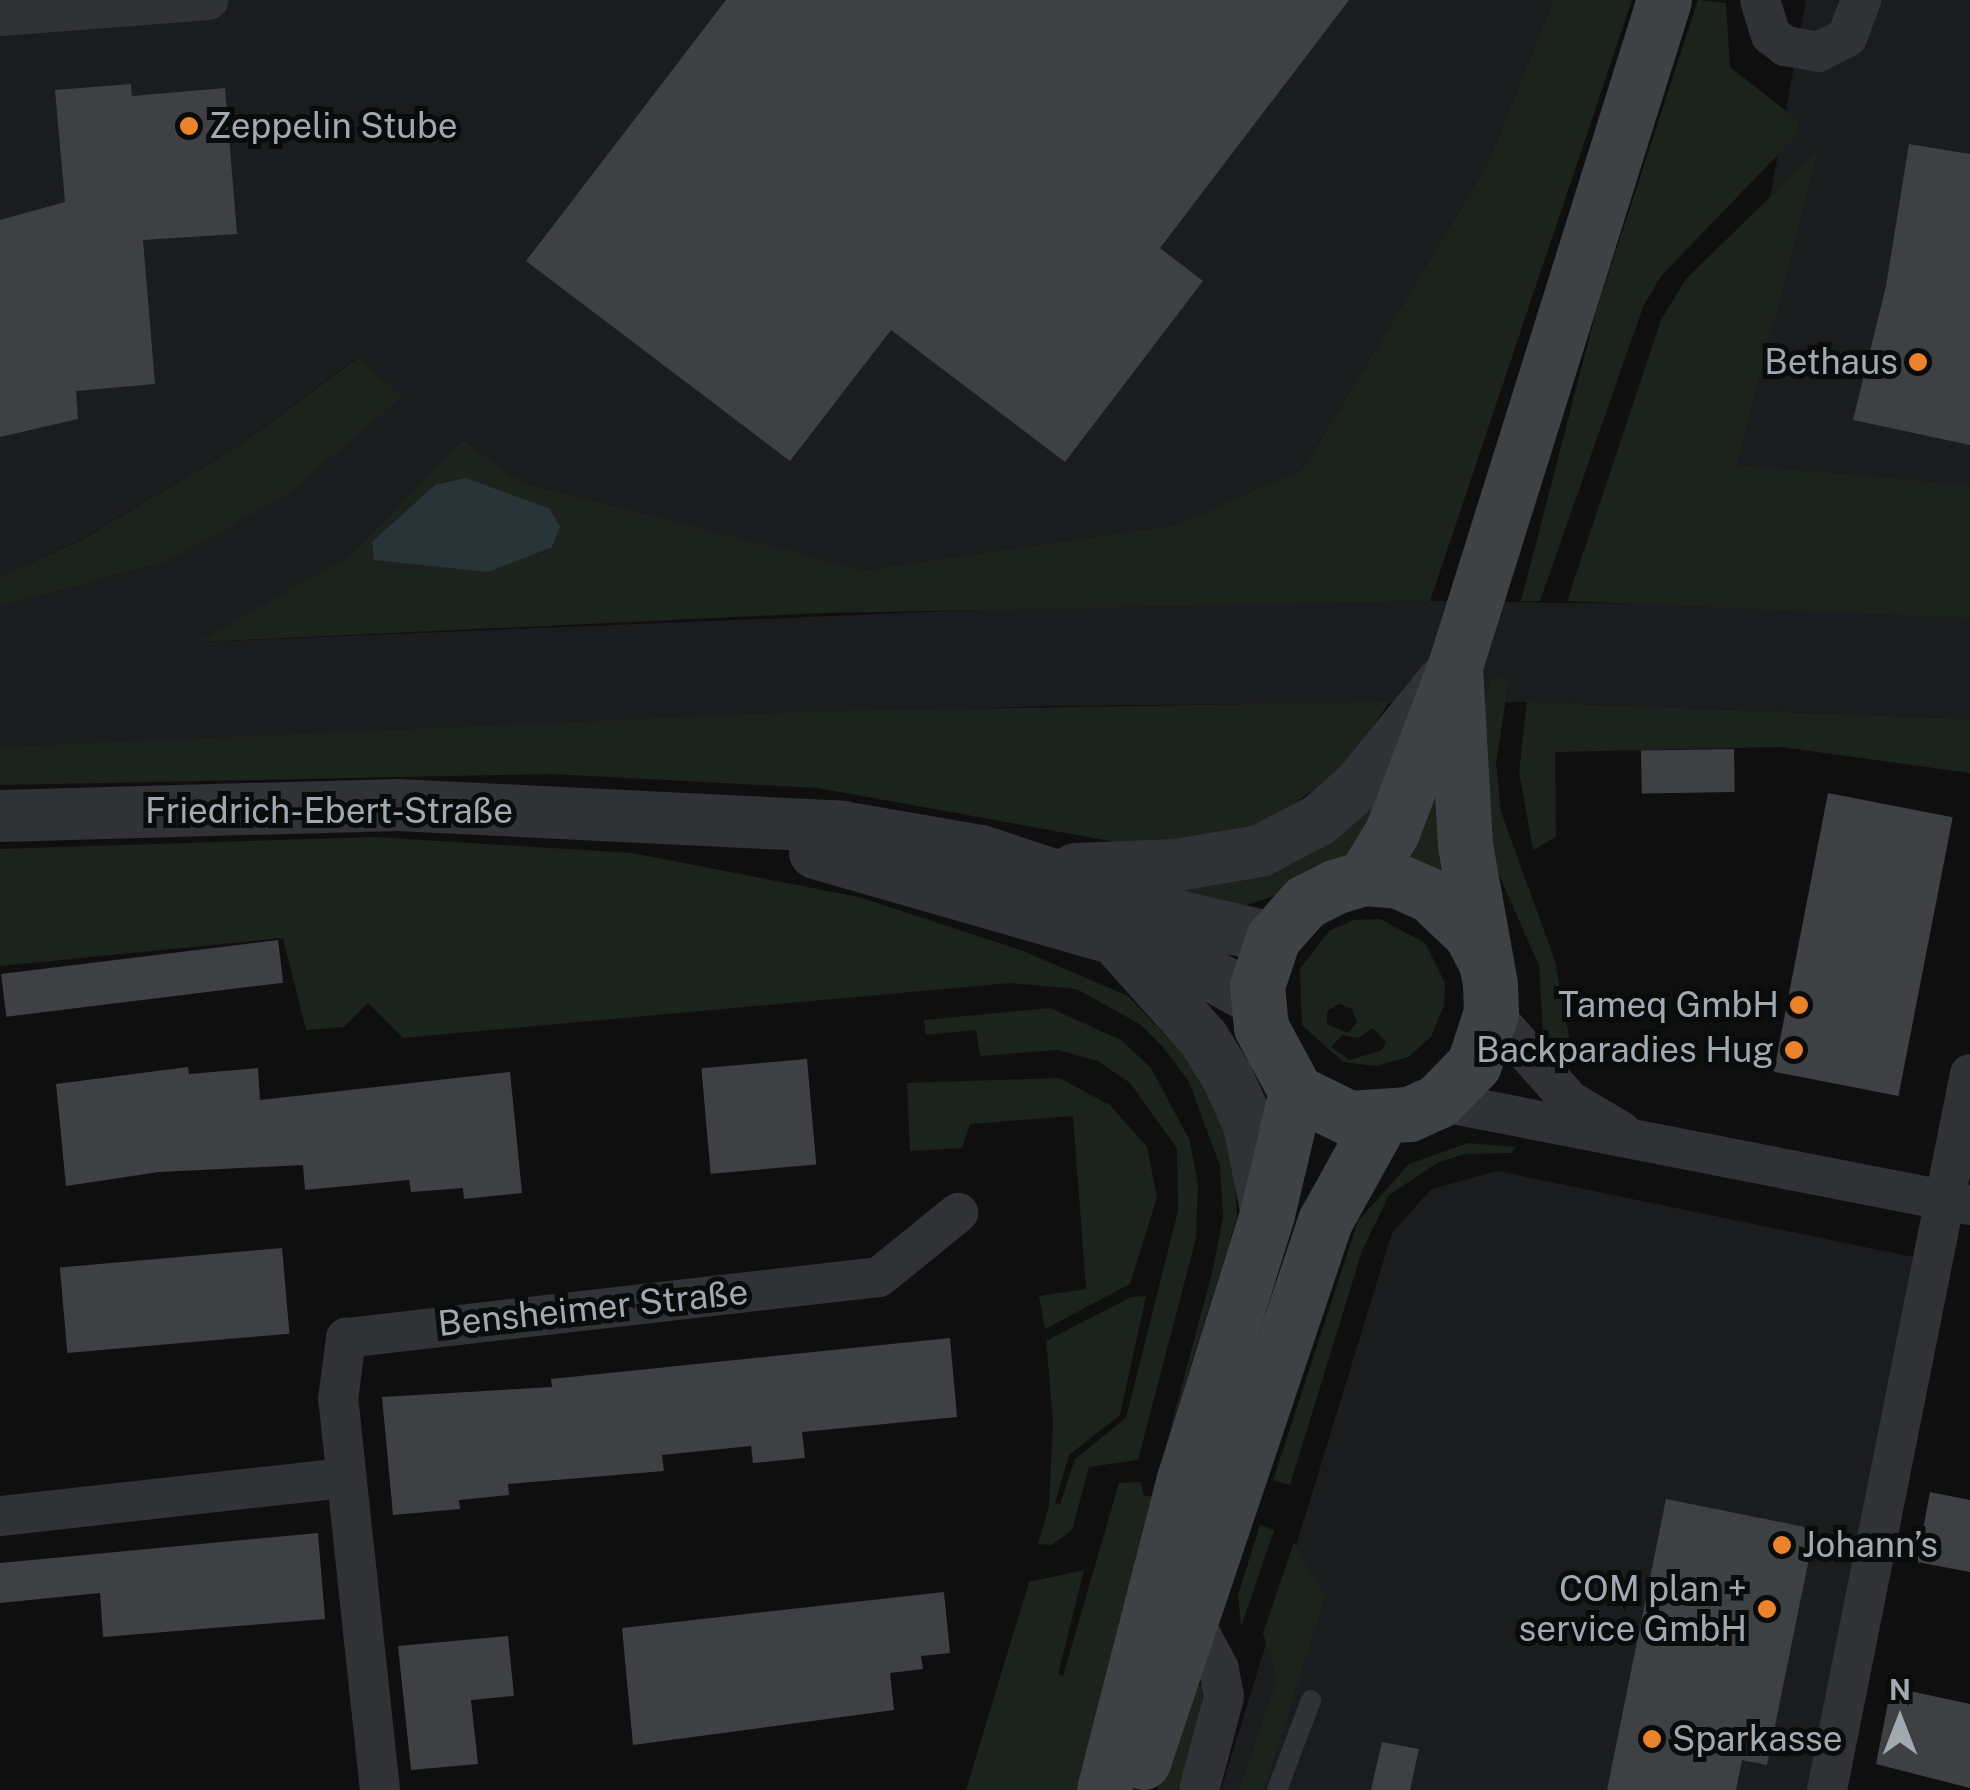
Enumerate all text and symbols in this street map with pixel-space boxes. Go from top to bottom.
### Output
place label: Zeppelin Stube [209,105,458,147]
marker: Zeppelin Stube [178,115,200,137]
place label: Bethaus [1764,341,1898,383]
marker: Bethaus [1907,351,1929,373]
street label: Friedrich-Ebert-Straße [145,790,513,832]
place label: Tameq GmbH [1558,984,1779,1026]
marker: Tameq GmbH [1788,994,1810,1016]
place label: Backparadies Hug [1476,1029,1774,1071]
marker: Backparadies Hug [1783,1039,1805,1061]
street label: Bensheimer Straße [436,1271,750,1345]
place label: Johann’s [1802,1524,1938,1566]
marker: Johann’s [1771,1534,1793,1556]
place label: COM plan + service GmbH [1518,1568,1747,1650]
marker: COM plan + service GmbH [1756,1598,1778,1620]
north arrow [1850,1670,1950,1770]
text: N [1889,1673,1911,1706]
place label: Sparkasse [1672,1718,1843,1760]
marker: Sparkasse [1641,1728,1663,1750]

